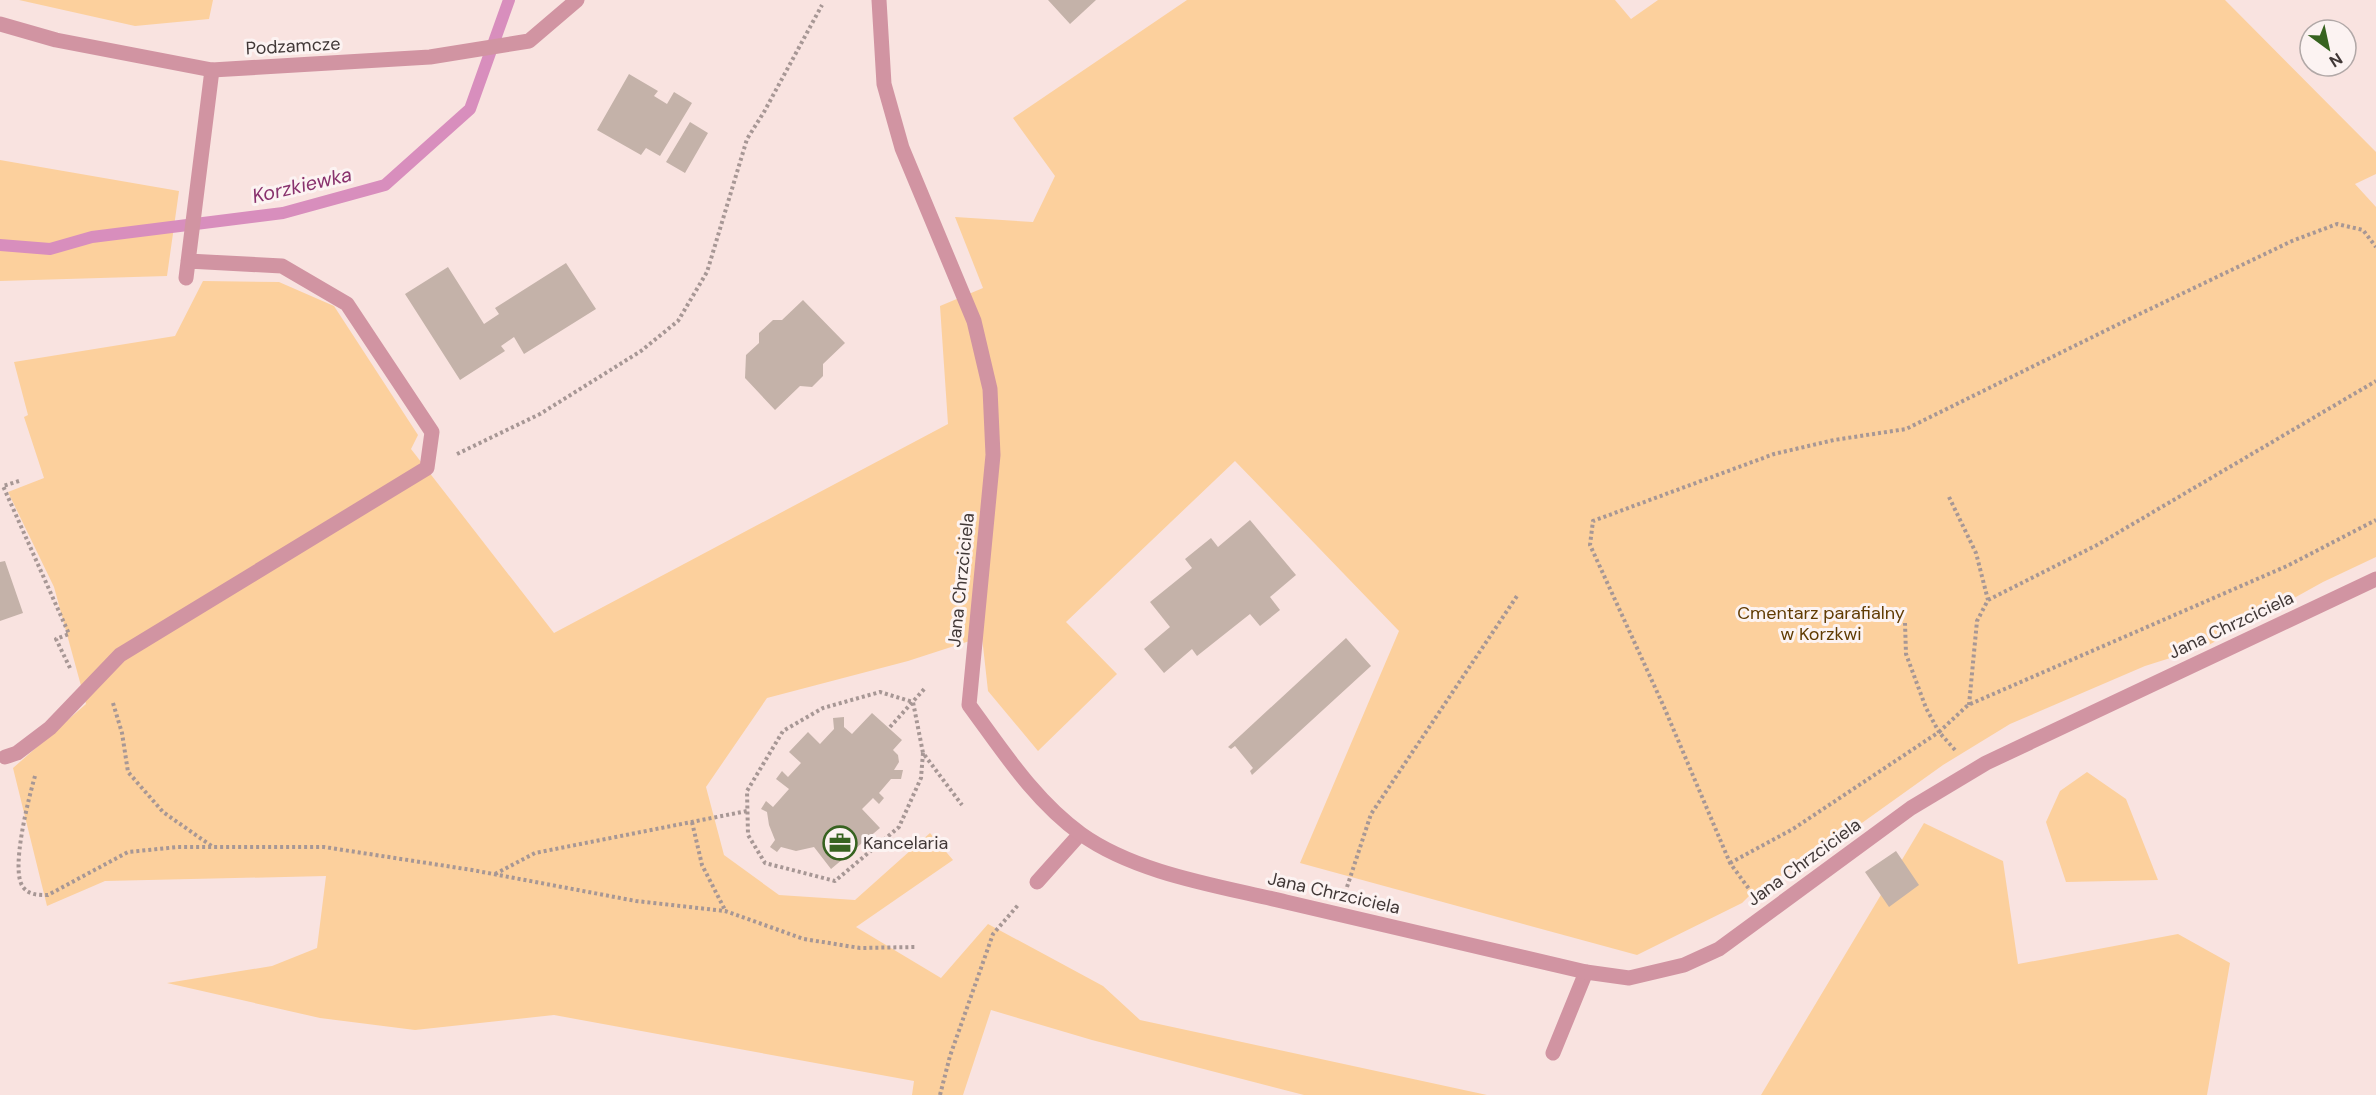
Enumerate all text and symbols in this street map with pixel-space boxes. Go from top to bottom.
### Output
north arrow [2298,18,2358,78]
street label: Podzamcze [245,32,341,60]
text: N [2325,48,2347,72]
water label: Korzkiewka [250,161,354,209]
street label: Jana Chrzciciela [942,512,980,648]
street label: Jana Chrzciciela [2165,586,2297,664]
park label: Cmentarz parafialny w Korzkwi [1737,601,1905,646]
street label: Jana Chrzciciela [1742,813,1866,911]
office icon: Kancelaria [822,825,858,861]
place label: Kancelaria [863,831,948,855]
street label: Jana Chrzciciela [1265,866,1403,920]

